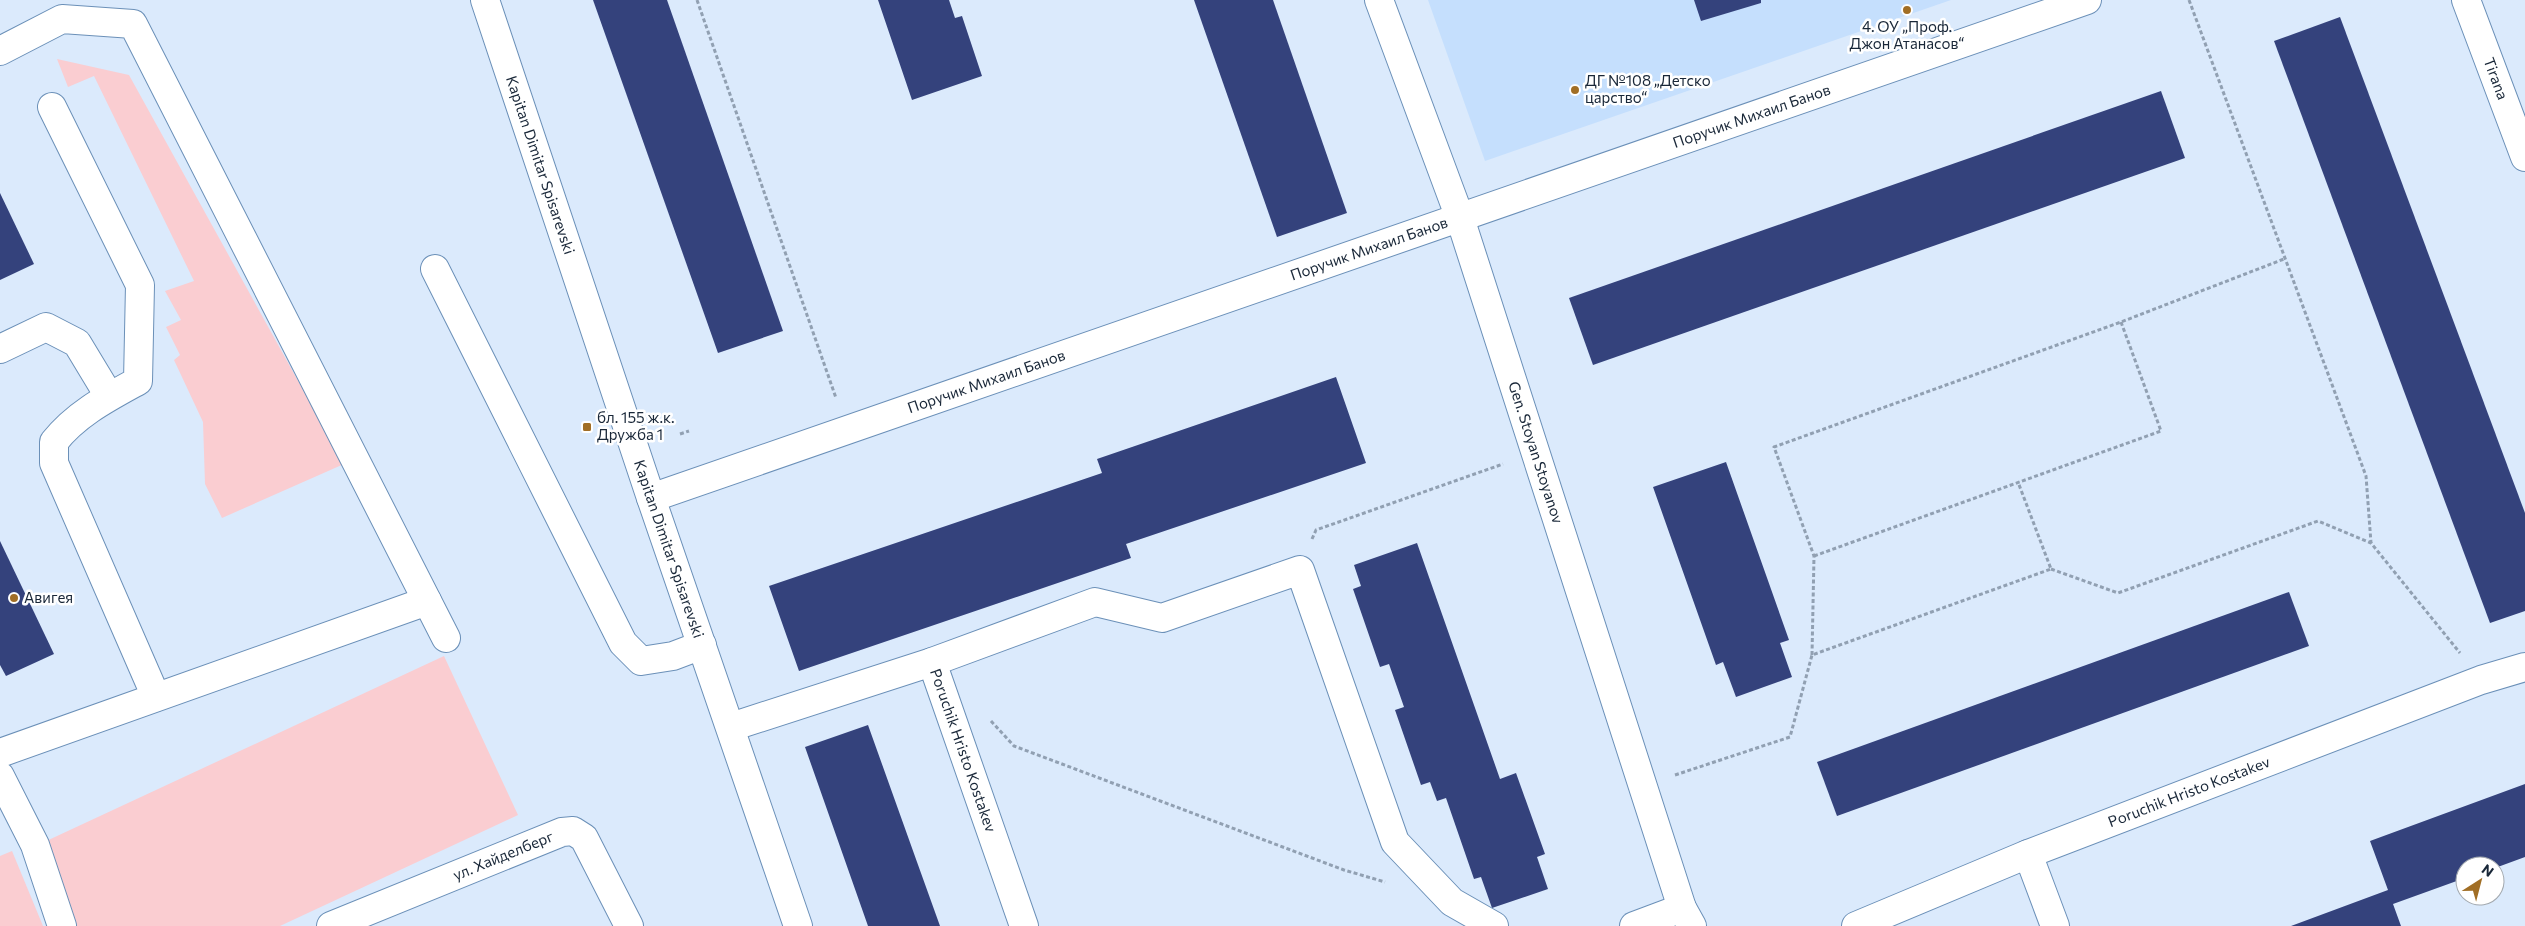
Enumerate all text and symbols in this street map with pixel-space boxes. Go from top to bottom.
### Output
marker: 4. ОУ „Проф. Джон Атанасов“ [1901,4,1913,16]
place label: 4. ОУ „Проф. Джон Атанасов“ [1850,17,1964,52]
street label: Tirana [2480,55,2513,102]
place label: ДГ №108 „Детско царство“ [1585,71,1711,106]
street label: Kapitan Dimitar Spisarevski [503,73,579,256]
street label: Поручик Михаил Банов [1670,80,1833,151]
marker: ДГ №108 „Детско царство“ [1569,84,1581,96]
street label: Поручик Михаил Банов [1288,212,1450,284]
street label: Поручик Михаил Банов [905,345,1067,416]
street label: Gen. Stoyan Stoyanov [1505,379,1568,526]
place label: бл. 155 ж.к. Дружба 1 [597,408,675,443]
marker: бл. 155 ж.к. Дружба 1 [581,421,593,433]
street label: Kapitan Dimitar Spisarevski [631,457,708,640]
place label: Авигея [24,588,73,606]
marker: Авигея [8,592,20,604]
street label: Рoruchik Hristo Kostakev [927,666,1001,835]
street label: Рoruchik Hristo Kostakev [2105,752,2272,830]
street label: ул. Хайделберг [450,826,556,883]
north arrow [2455,856,2505,906]
text: N [2479,860,2497,880]

